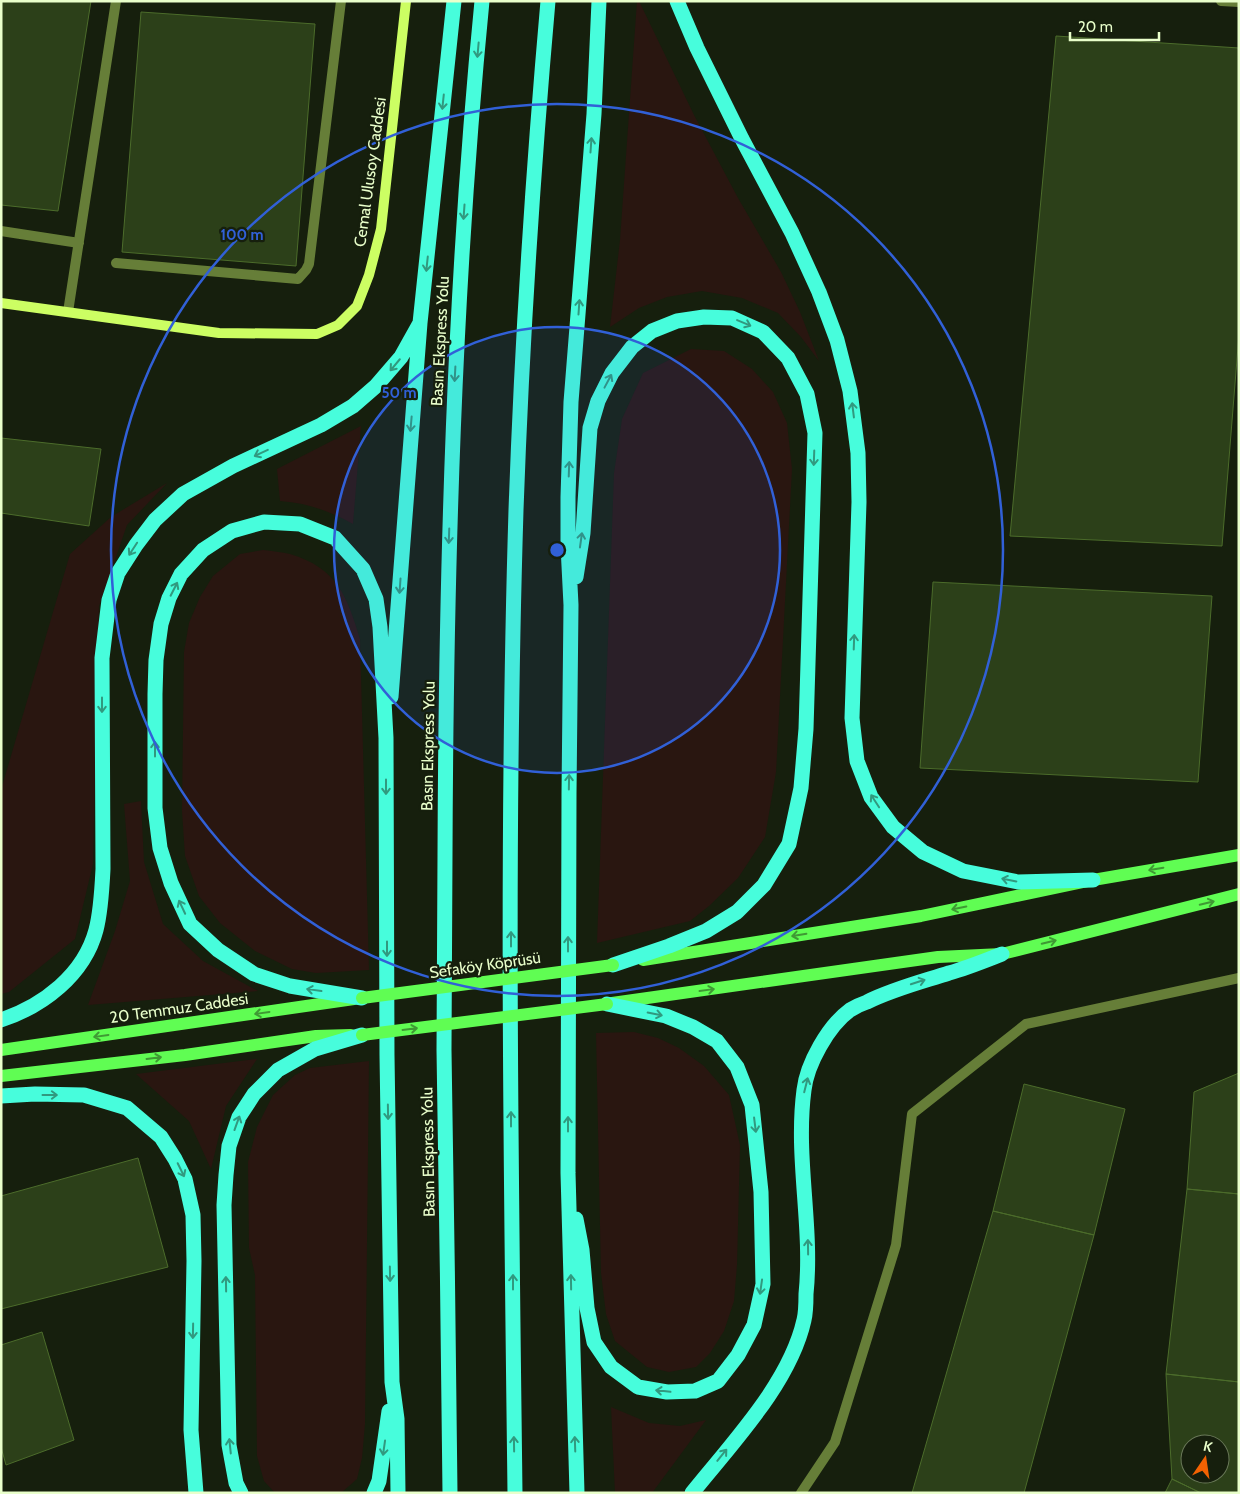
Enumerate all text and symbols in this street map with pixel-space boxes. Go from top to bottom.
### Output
scale bar [1070,10,1159,42]
text: 20 m [1078,18,1113,36]
one-way arrow [473,42,482,58]
one-way arrow [439,94,448,110]
street label: Cemal Ulusoy Caddesi [350,96,390,248]
one-way arrow [587,137,596,153]
one-way arrow [460,203,469,219]
text: 100 m [220,226,264,244]
one-way arrow [422,255,432,271]
street label: Basın Ekspress Yolu [427,276,453,406]
one-way arrow [574,299,583,315]
one-way arrow [736,319,751,329]
one-way arrow [389,358,400,371]
one-way arrow [451,366,460,382]
one-way arrow [603,374,613,389]
text: 50 m [381,384,417,402]
one-way arrow [848,403,858,419]
one-way arrow [407,416,416,432]
one-way arrow [254,449,269,458]
one-way arrow [809,450,819,466]
one-way arrow [564,461,574,478]
one-way arrow [444,528,454,544]
one-way arrow [577,532,587,548]
centre of rings [548,541,566,559]
one-way arrow [128,542,139,556]
one-way arrow [395,578,405,594]
one-way arrow [170,582,179,597]
one-way arrow [849,635,858,651]
street label: Basın Ekspress Yolu [417,681,439,811]
one-way arrow [97,696,107,713]
one-way arrow [150,741,160,758]
one-way arrow [564,774,574,790]
one-way arrow [381,778,391,794]
one-way arrow [869,794,880,808]
one-way arrow [1149,865,1165,875]
one-way arrow [1002,875,1018,884]
one-way arrow [1198,897,1214,907]
one-way arrow [177,900,187,915]
one-way arrow [952,904,968,913]
one-way arrow [506,931,516,948]
one-way arrow [791,931,807,941]
one-way arrow [563,937,573,953]
one-way arrow [1041,937,1057,947]
one-way arrow [382,940,392,957]
street label: Sefaköy Köprüsü [428,948,542,982]
one-way arrow [910,977,926,986]
one-way arrow [306,984,322,994]
one-way arrow [699,985,715,995]
street label: 20 Temmuz Caddesi [109,989,249,1027]
one-way arrow [254,1008,270,1018]
one-way arrow [646,1009,662,1019]
one-way arrow [402,1023,418,1033]
one-way arrow [93,1031,109,1041]
one-way arrow [146,1053,162,1063]
one-way arrow [802,1077,811,1093]
street label: Basın Ekspress Yolu [417,1087,439,1217]
one-way arrow [42,1090,58,1100]
one-way arrow [383,1103,393,1119]
one-way arrow [506,1111,516,1128]
one-way arrow [233,1116,242,1131]
one-way arrow [563,1117,573,1133]
one-way arrow [750,1117,760,1133]
one-way arrow [176,1162,186,1177]
one-way arrow [803,1239,813,1255]
one-way arrow [386,1266,395,1282]
one-way arrow [508,1274,517,1290]
one-way arrow [566,1274,575,1290]
one-way arrow [221,1276,231,1292]
one-way arrow [756,1279,766,1295]
one-way arrow [188,1322,198,1338]
one-way arrow [656,1386,672,1396]
north arrow [1180,1434,1230,1484]
one-way arrow [509,1436,519,1452]
one-way arrow [570,1436,580,1452]
text: K [1202,1437,1214,1456]
one-way arrow [225,1438,235,1454]
one-way arrow [379,1439,389,1455]
one-way arrow [717,1448,728,1461]

